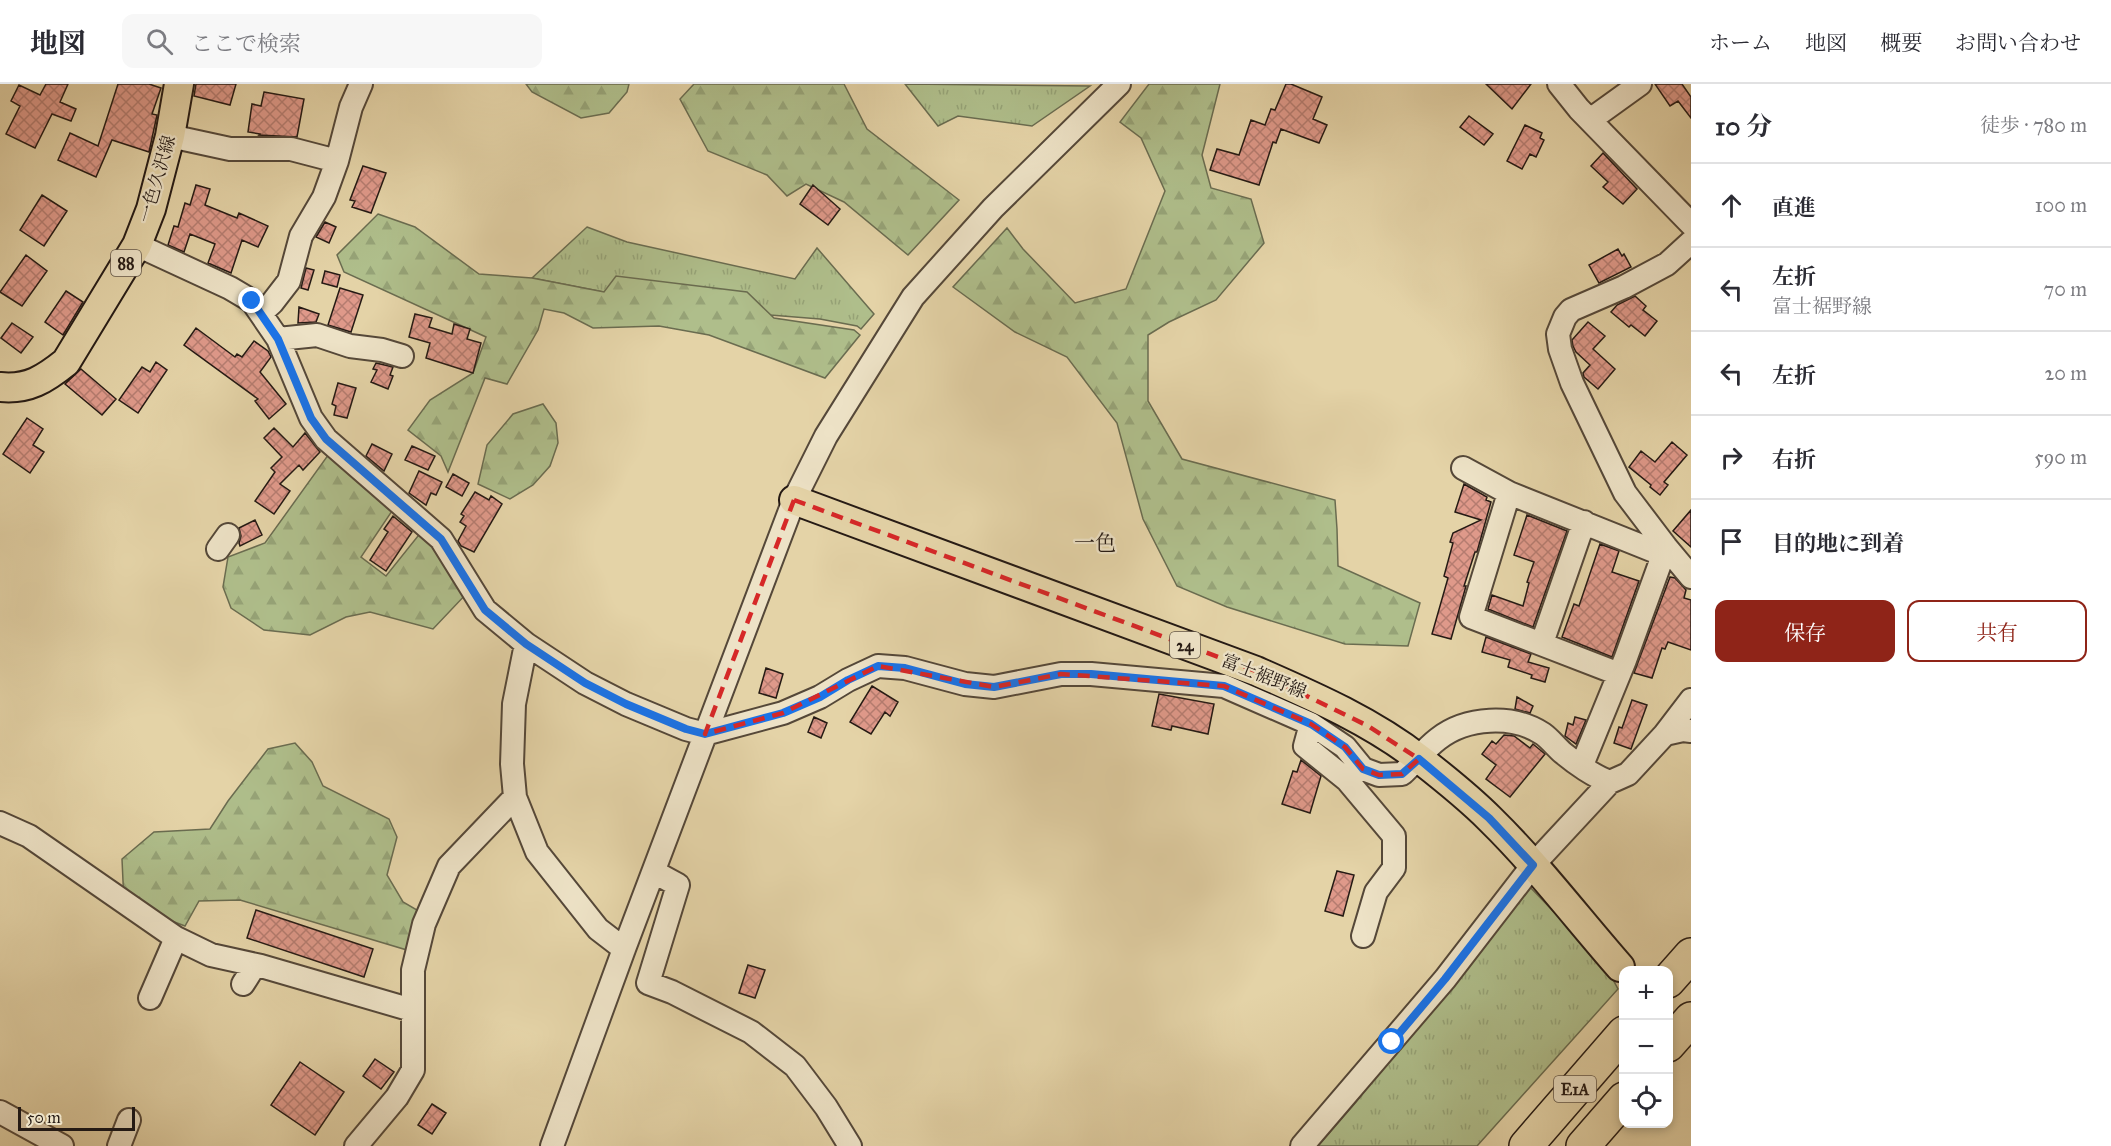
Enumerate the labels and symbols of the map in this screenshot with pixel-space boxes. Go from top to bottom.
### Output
street label: 一色久沢線 [134,133,180,225]
road number: 88 [111,250,141,276]
route end [238,287,264,313]
district label: 一色 [1074,530,1116,556]
road number: 24 [1170,632,1200,658]
street label: 富士裾野線 [1218,649,1310,703]
route start [1378,1028,1404,1054]
road number: E1A [1554,1076,1596,1102]
scale bar [18,1104,135,1132]

